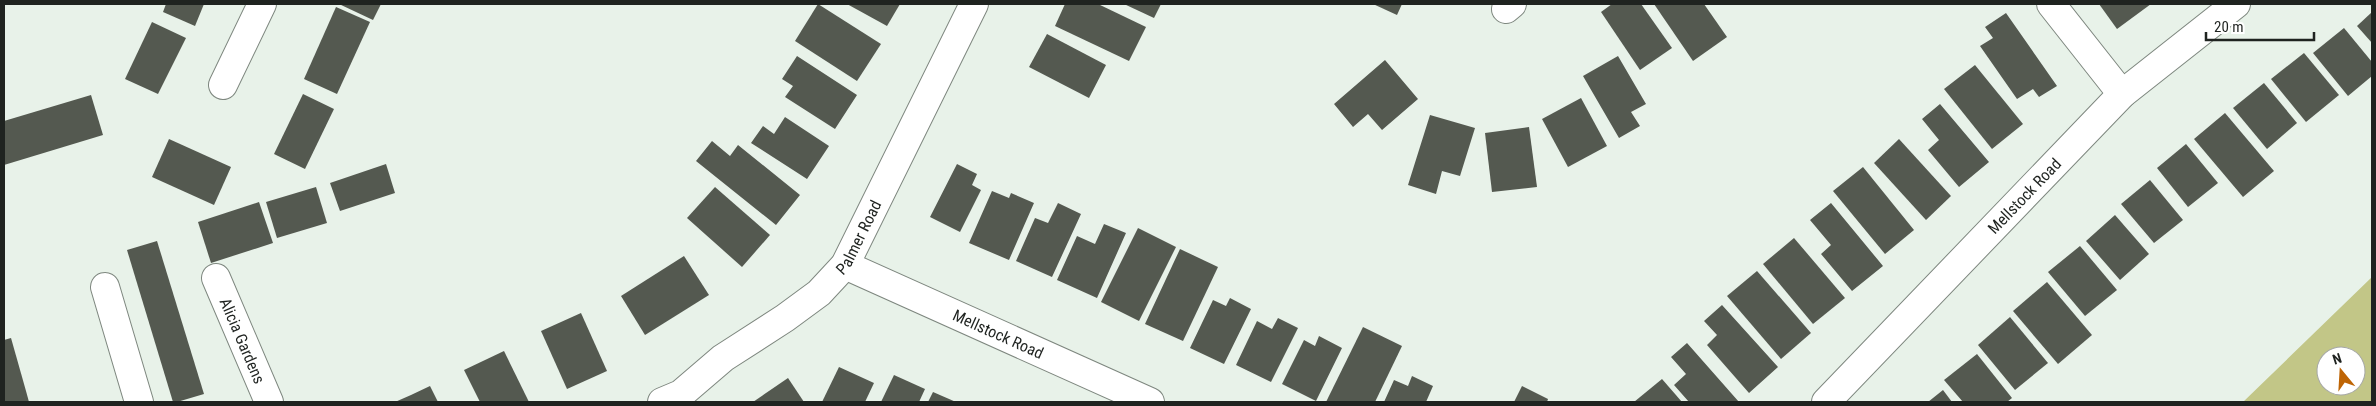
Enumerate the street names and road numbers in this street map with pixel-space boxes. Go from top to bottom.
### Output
street label: Mellstock Road [1984,154,2065,238]
street label: Palmer Road [832,197,885,279]
street label: Alicia Gardens [216,295,269,386]
street label: Mellstock Road [950,306,1046,363]

